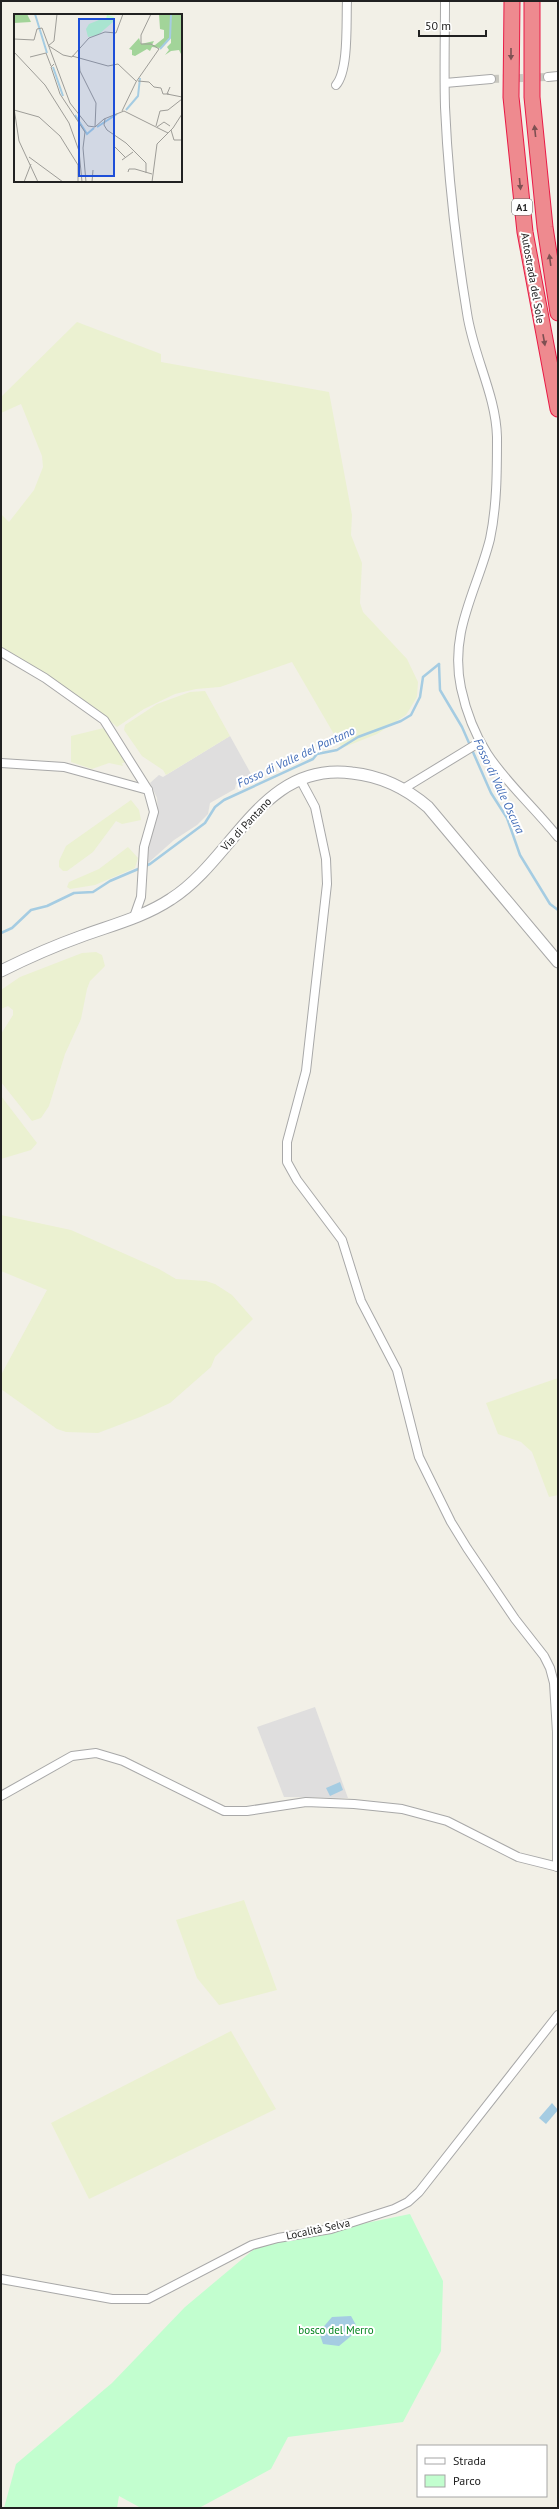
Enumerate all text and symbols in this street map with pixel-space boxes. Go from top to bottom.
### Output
scale bar [419,12,486,38]
inset map [14,14,182,182]
text: 50 m [425,18,451,33]
one-way arrow [508,48,514,61]
one-way arrow [532,125,539,137]
one-way arrow [517,178,523,190]
road number: A1 [512,199,532,215]
street label: Autostrada del Sole [518,232,548,325]
one-way arrow [547,254,553,266]
one-way arrow [541,334,547,346]
water label: Fosso di Valle del Pantano [234,723,357,790]
water label: Fosso di Valle Oscura [471,736,528,836]
street label: Via di Pantano [217,794,274,854]
street label: Località Selva [285,2215,351,2243]
park label: bosco del Merro [298,2323,374,2337]
legend [417,2445,547,2497]
text: Strada [453,2453,486,2468]
text: Parco [453,2473,481,2488]

